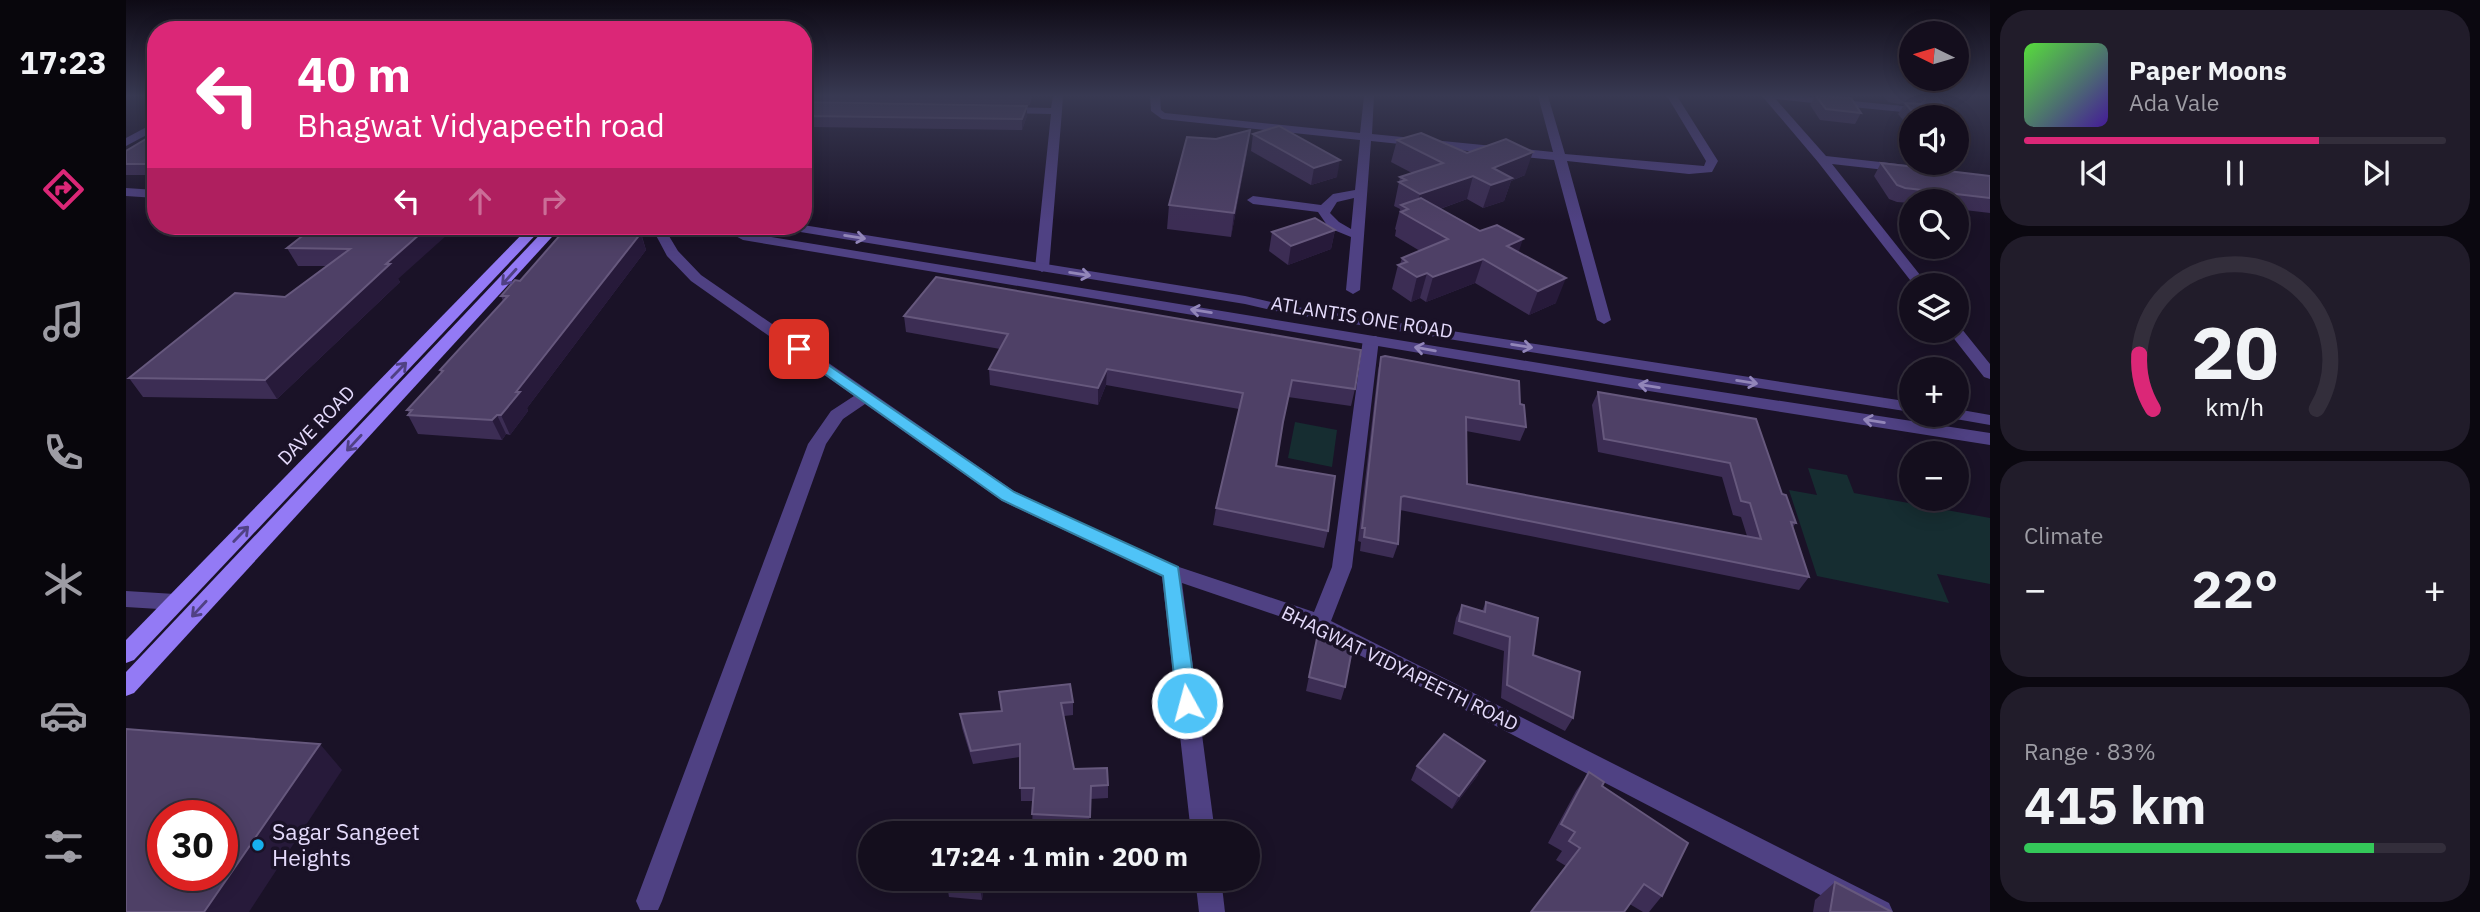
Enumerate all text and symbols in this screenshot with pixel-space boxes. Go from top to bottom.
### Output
north arrow [1899,21,1969,91]
map controls [1899,21,1969,511]
text: 17:23 [19,41,107,83]
text: 40 m [297,42,411,105]
icon: left [182,49,273,140]
text: Paper Moons [2129,53,2287,87]
text: Ada Vale [2129,87,2219,117]
text: Bhagwat Vidyapeeth road [297,104,665,146]
button: sound [1899,105,1969,175]
icon: previous [2075,154,2113,192]
icon: pause [2216,154,2254,192]
icon: next [2357,154,2395,192]
icon: directions [39,165,88,214]
icon: left [388,182,426,220]
icon: ahead [461,182,499,220]
icon: right [534,182,572,220]
button: search [1899,189,1969,259]
one-way arrow [843,231,866,244]
one-way arrow [501,268,518,285]
one-way arrow [1068,268,1091,281]
button: layers [1899,273,1969,343]
street label: ATLANTIS ONE ROAD [1269,291,1455,343]
icon: music [39,297,88,346]
one-way arrow [1190,304,1212,317]
text: 20 [2191,305,2279,400]
pin [769,319,829,379]
icon: arrive [780,330,818,368]
one-way arrow [1510,340,1533,353]
one-way arrow [1414,341,1437,355]
button: + [1899,357,1969,427]
one-way arrow [390,362,407,379]
one-way arrow [1735,375,1758,388]
one-way arrow [1638,379,1661,392]
street label: DAVE ROAD [272,380,360,470]
text: km/h [2206,390,2264,423]
one-way arrow [1863,414,1886,427]
icon: phone [39,428,88,477]
one-way arrow [345,434,362,451]
button: − [1899,441,1969,511]
text: Climate [2024,520,2103,550]
one-way arrow [232,525,249,542]
text: 22° [2192,555,2278,622]
icon: climate [39,559,88,608]
text: − [2024,564,2047,613]
text: + [2423,564,2446,613]
one-way arrow [191,600,207,618]
street label: BHAGWAT VIDYAPEETH ROAD [1278,600,1522,736]
position arrow [1150,666,1224,740]
icon: car [39,691,88,740]
text: Range · 83% [2024,736,2156,766]
text: 415 km [2024,771,2206,838]
speed limit sign: 30 [147,800,238,891]
place label: Sagar Sangeet Heights [272,816,420,872]
icon: filters [39,822,88,871]
marker: Sagar Sangeet Heights [250,837,266,853]
text: 17:24 · 1 min · 200 m [930,839,1188,873]

